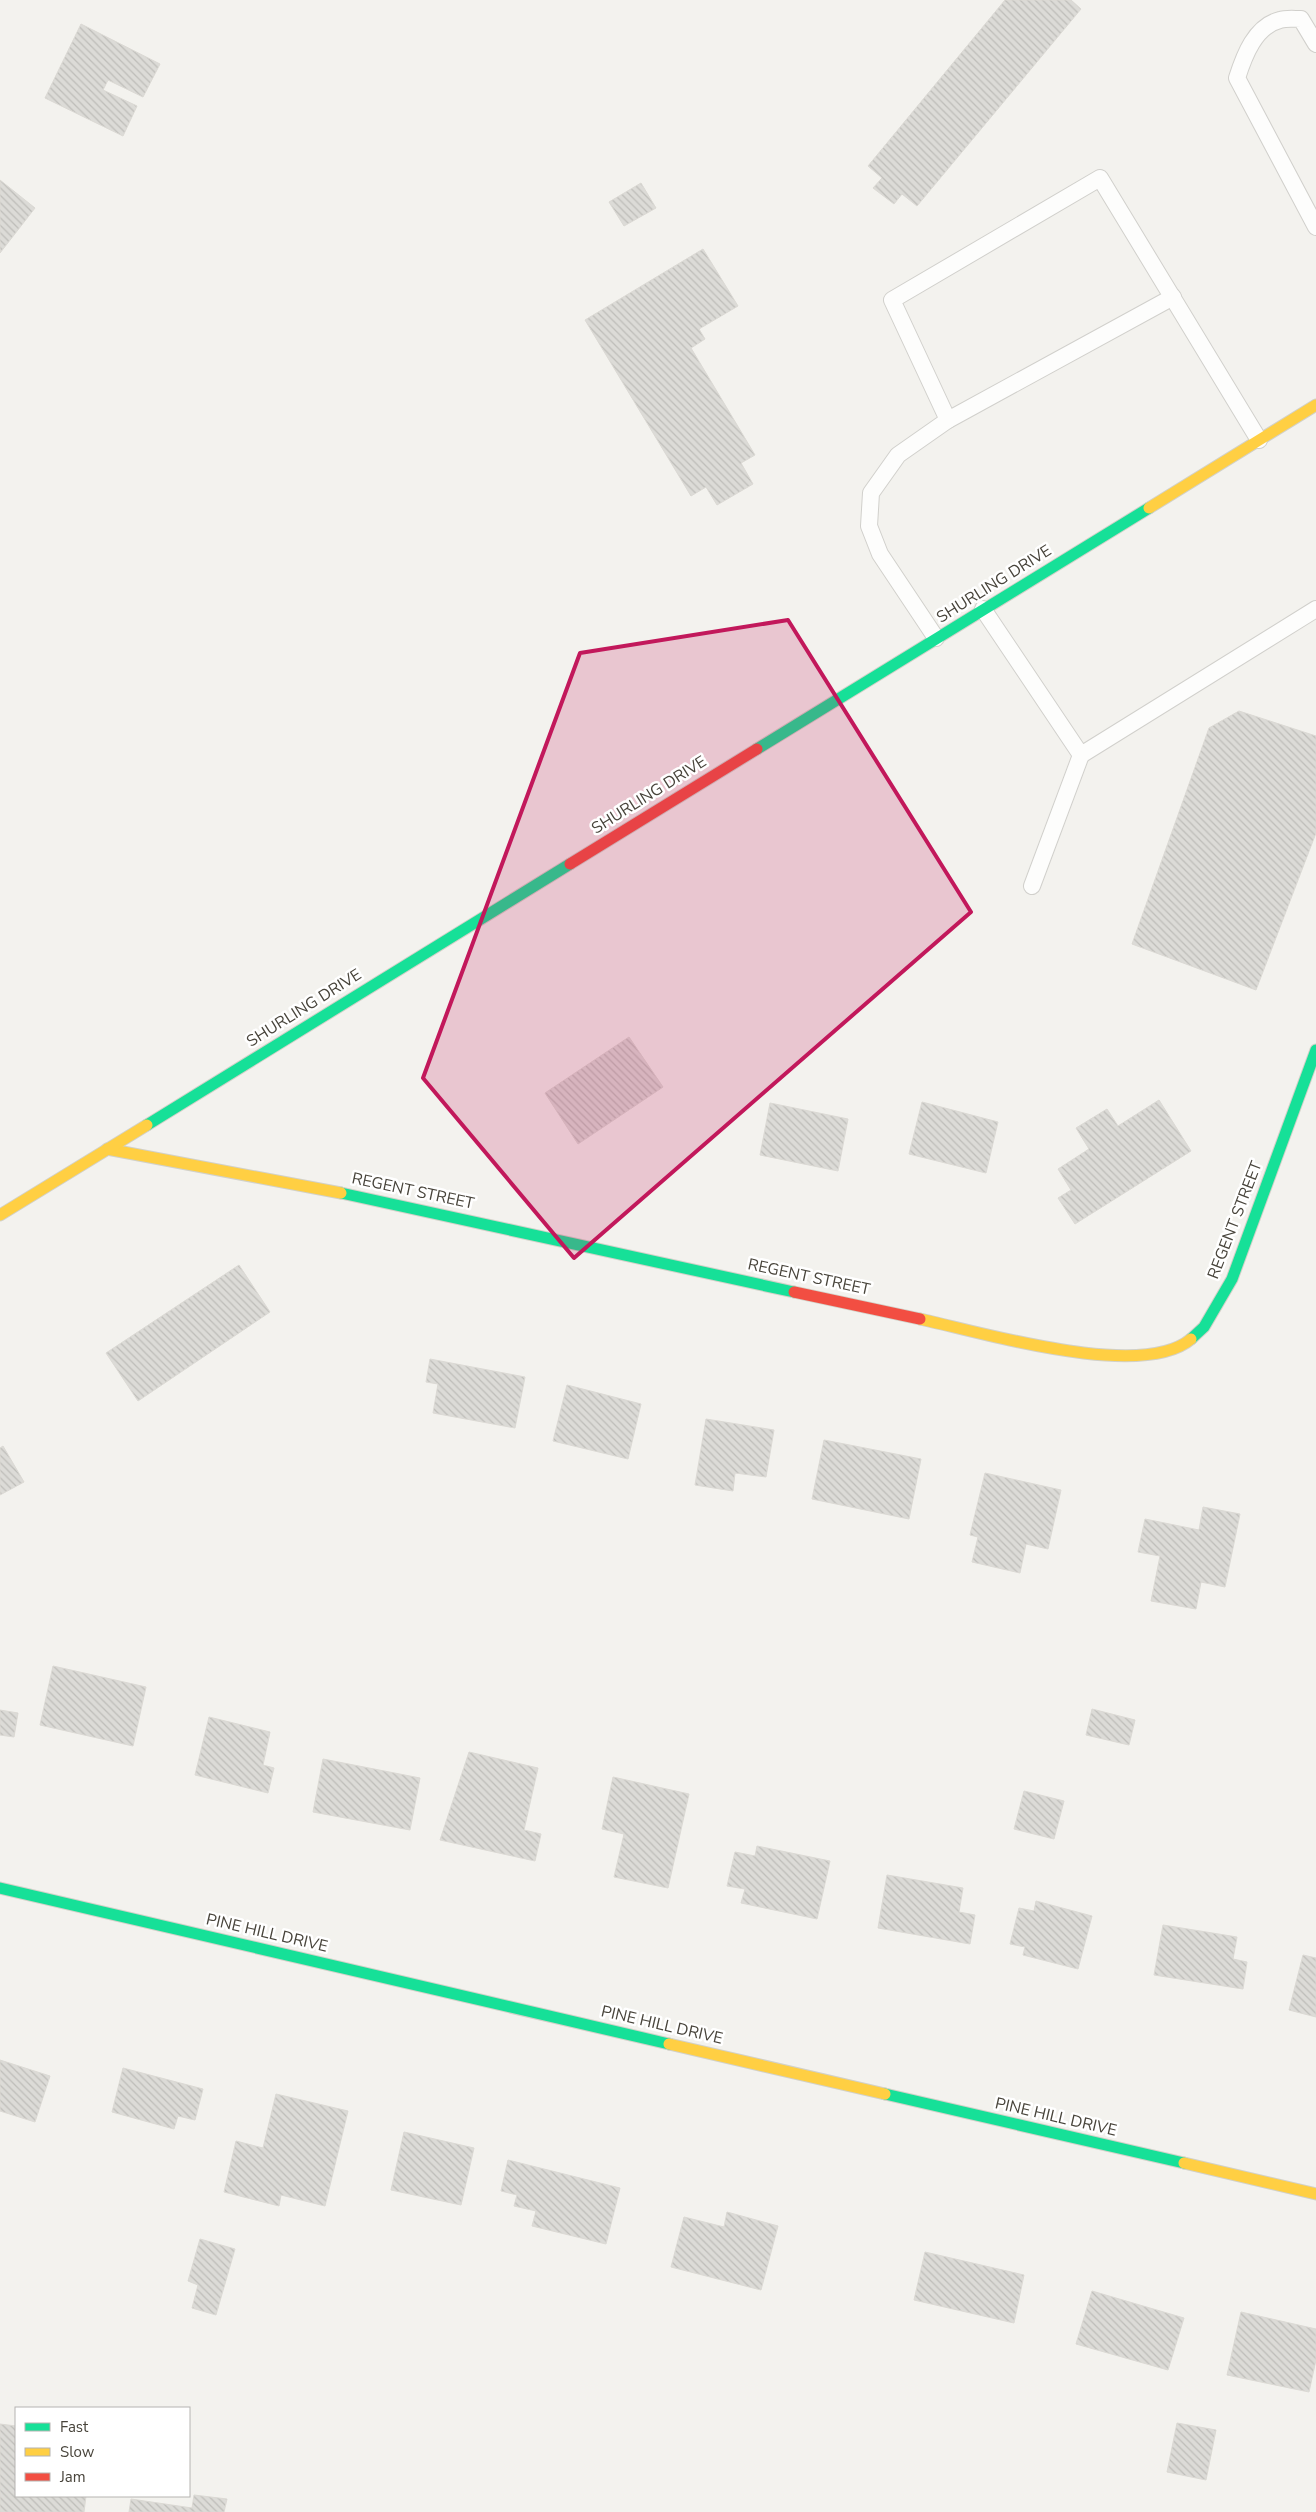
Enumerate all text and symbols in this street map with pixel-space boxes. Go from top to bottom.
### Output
street label: SHURLING DRIVE [932,540,1056,628]
street label: SHURLING DRIVE [587,751,711,839]
street label: SHURLING DRIVE [242,964,366,1052]
street label: REGENT STREET [1202,1158,1268,1282]
street label: REGENT STREET [350,1167,477,1215]
street label: REGENT STREET [746,1253,873,1301]
street label: PINE HILL DRIVE [204,1908,330,1958]
street label: PINE HILL DRIVE [599,2000,725,2050]
street label: PINE HILL DRIVE [993,2092,1119,2142]
legend [15,2407,190,2497]
text: Fast [60,2417,89,2437]
text: Slow [60,2442,95,2462]
text: Jam [59,2467,86,2487]

